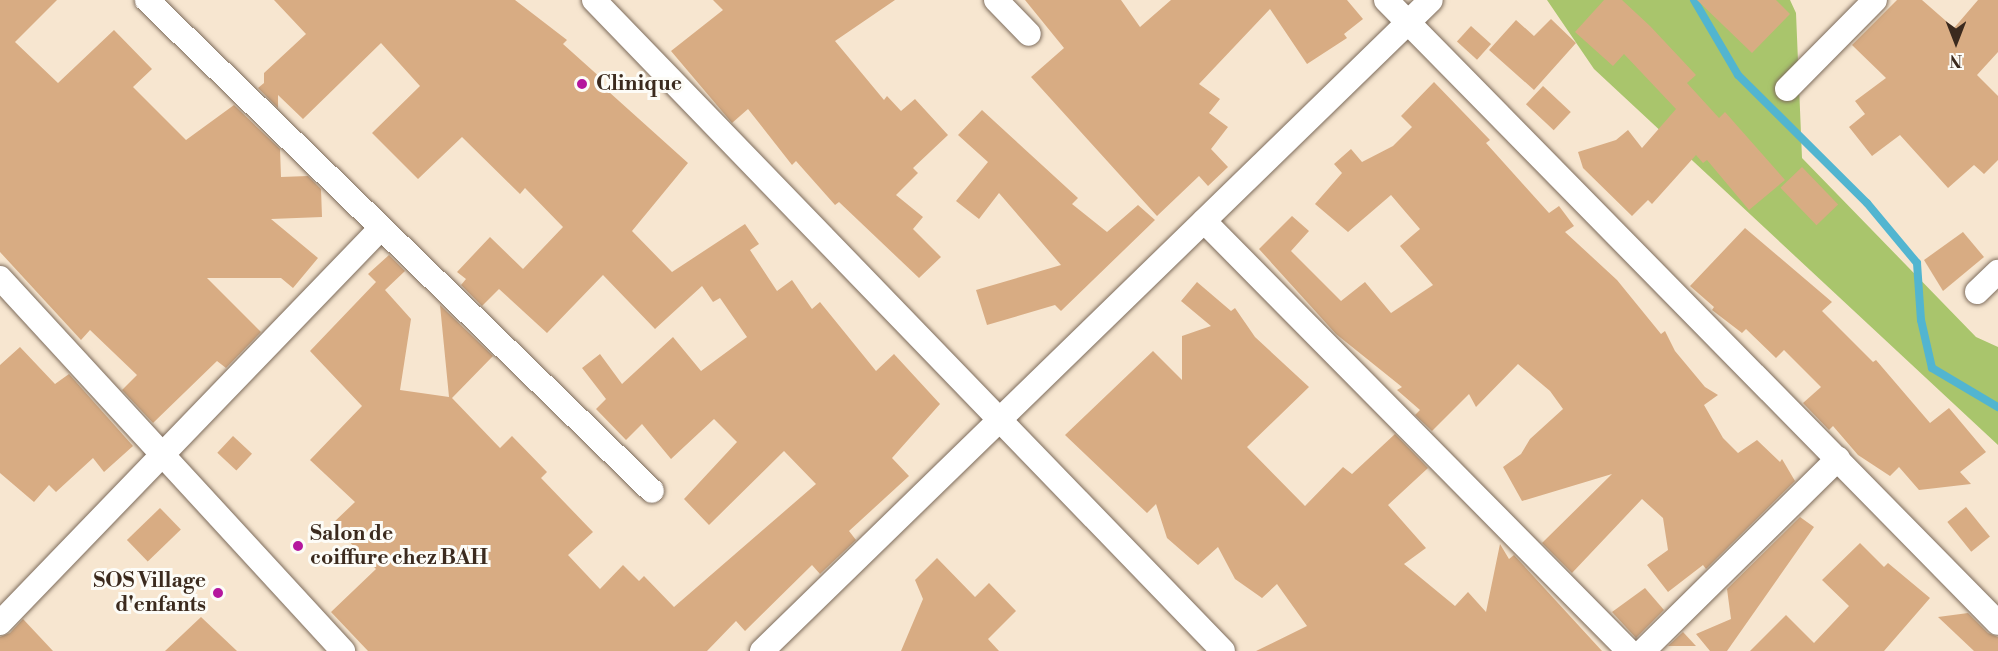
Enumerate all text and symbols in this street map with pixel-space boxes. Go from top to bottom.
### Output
north arrow [1926,12,1986,72]
text: N [1950,50,1962,70]
place label: Clinique [596,71,682,97]
marker: Clinique [573,75,591,93]
place label: Salon de coiffure chez BAH [310,521,488,571]
marker: Salon de coiffure chez BAH [291,539,305,553]
place label: SOS Village d'enfants [93,568,206,618]
marker: SOS Village d'enfants [211,586,225,600]

